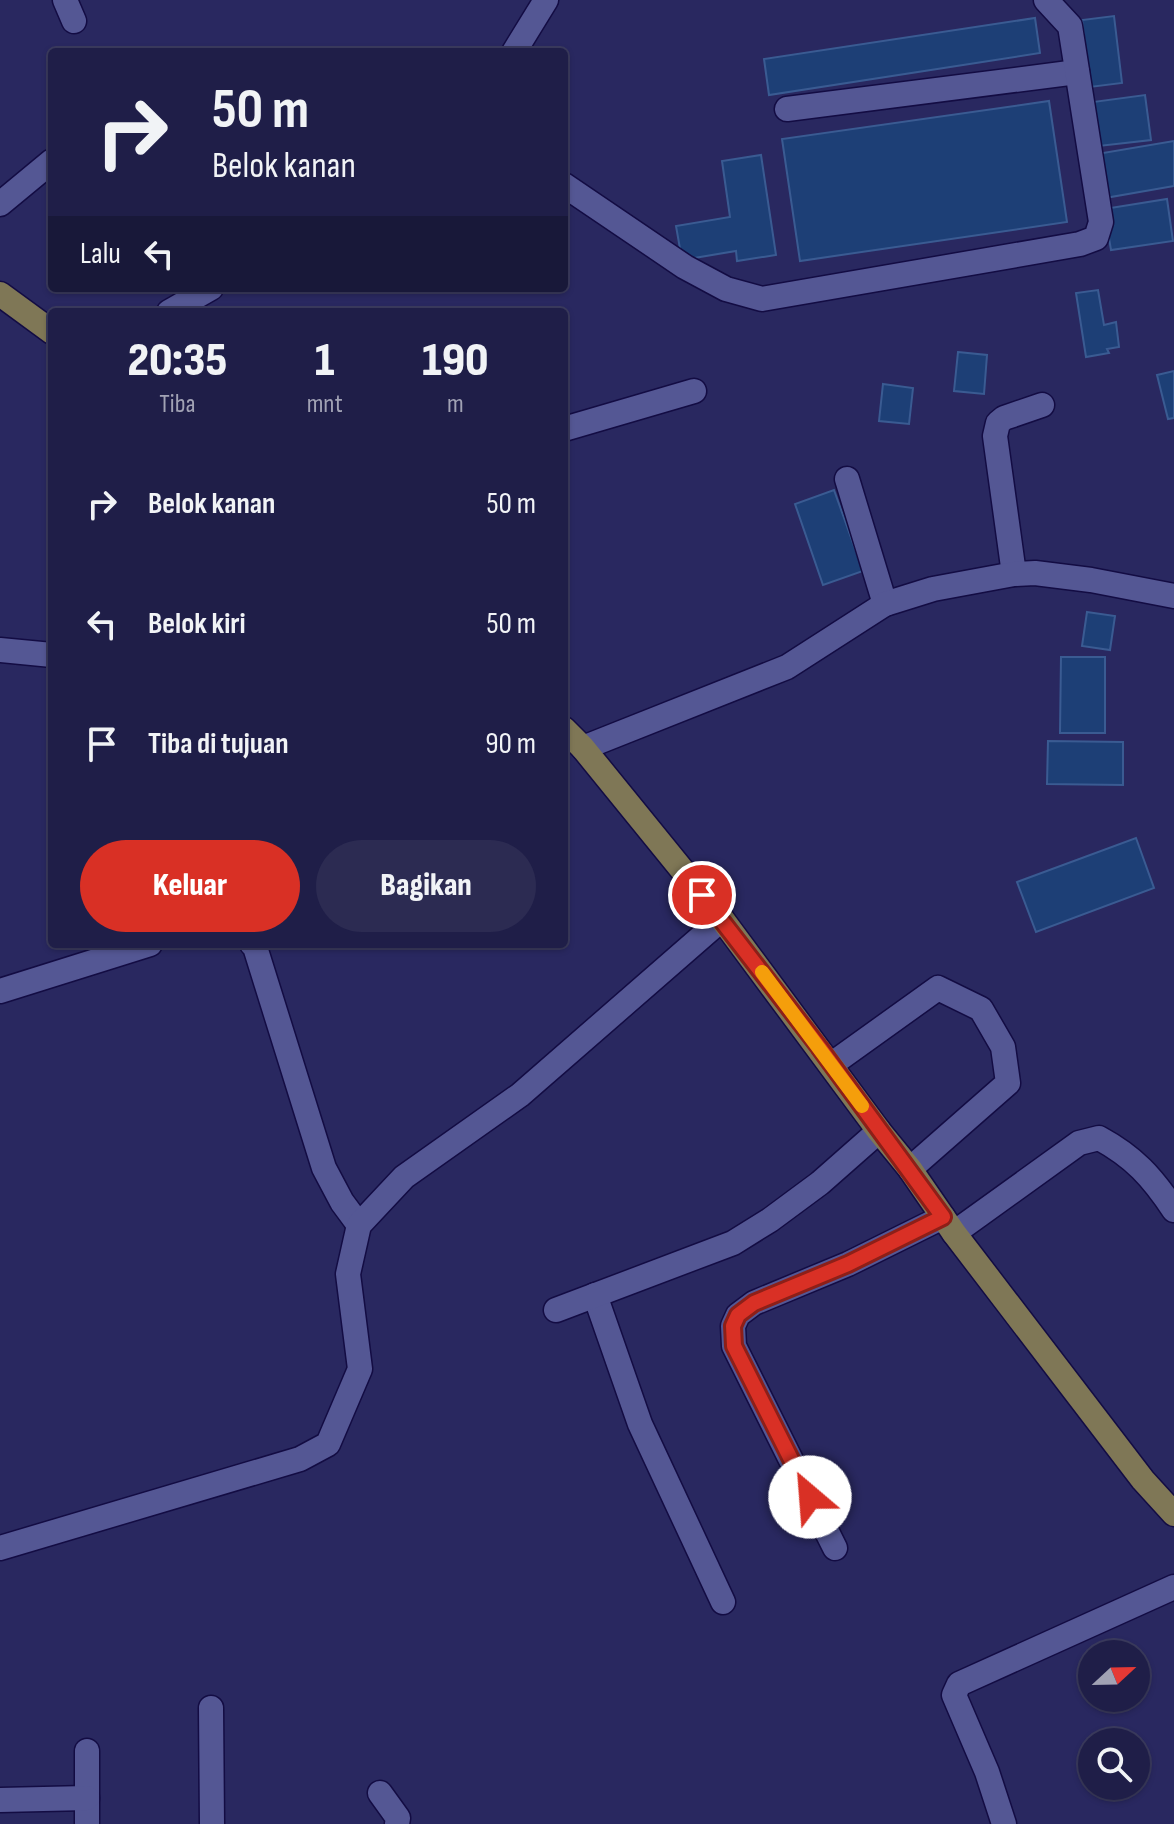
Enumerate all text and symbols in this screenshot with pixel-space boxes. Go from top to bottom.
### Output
text: 50 m [212,77,309,144]
icon: right [80,80,184,184]
text: Belok kanan [212,145,356,188]
icon: left [137,232,181,276]
text: Lalu [80,236,121,272]
text: 20:35 [127,332,227,389]
text: 1 [315,332,334,389]
text: 190 [422,332,489,389]
text: Tiba [159,389,195,420]
text: mnt [307,389,343,420]
text: m [447,389,464,420]
icon: right [80,482,124,526]
text: Belok kanan [148,486,275,522]
text: 50 m [487,486,536,522]
icon: left [80,602,124,646]
text: Belok kiri [148,606,246,642]
text: 50 m [487,606,536,642]
icon: arrive [80,722,124,766]
text: Tiba di tujuan [148,726,289,762]
text: 90 m [485,726,536,762]
button: Keluar [80,840,300,932]
button: Bagikan [316,840,536,932]
pin [668,861,736,929]
icon: arrive [680,873,724,917]
position arrow [768,1455,852,1539]
north arrow [1078,1640,1150,1712]
map controls [1078,1640,1150,1800]
button: search [1078,1728,1150,1800]

